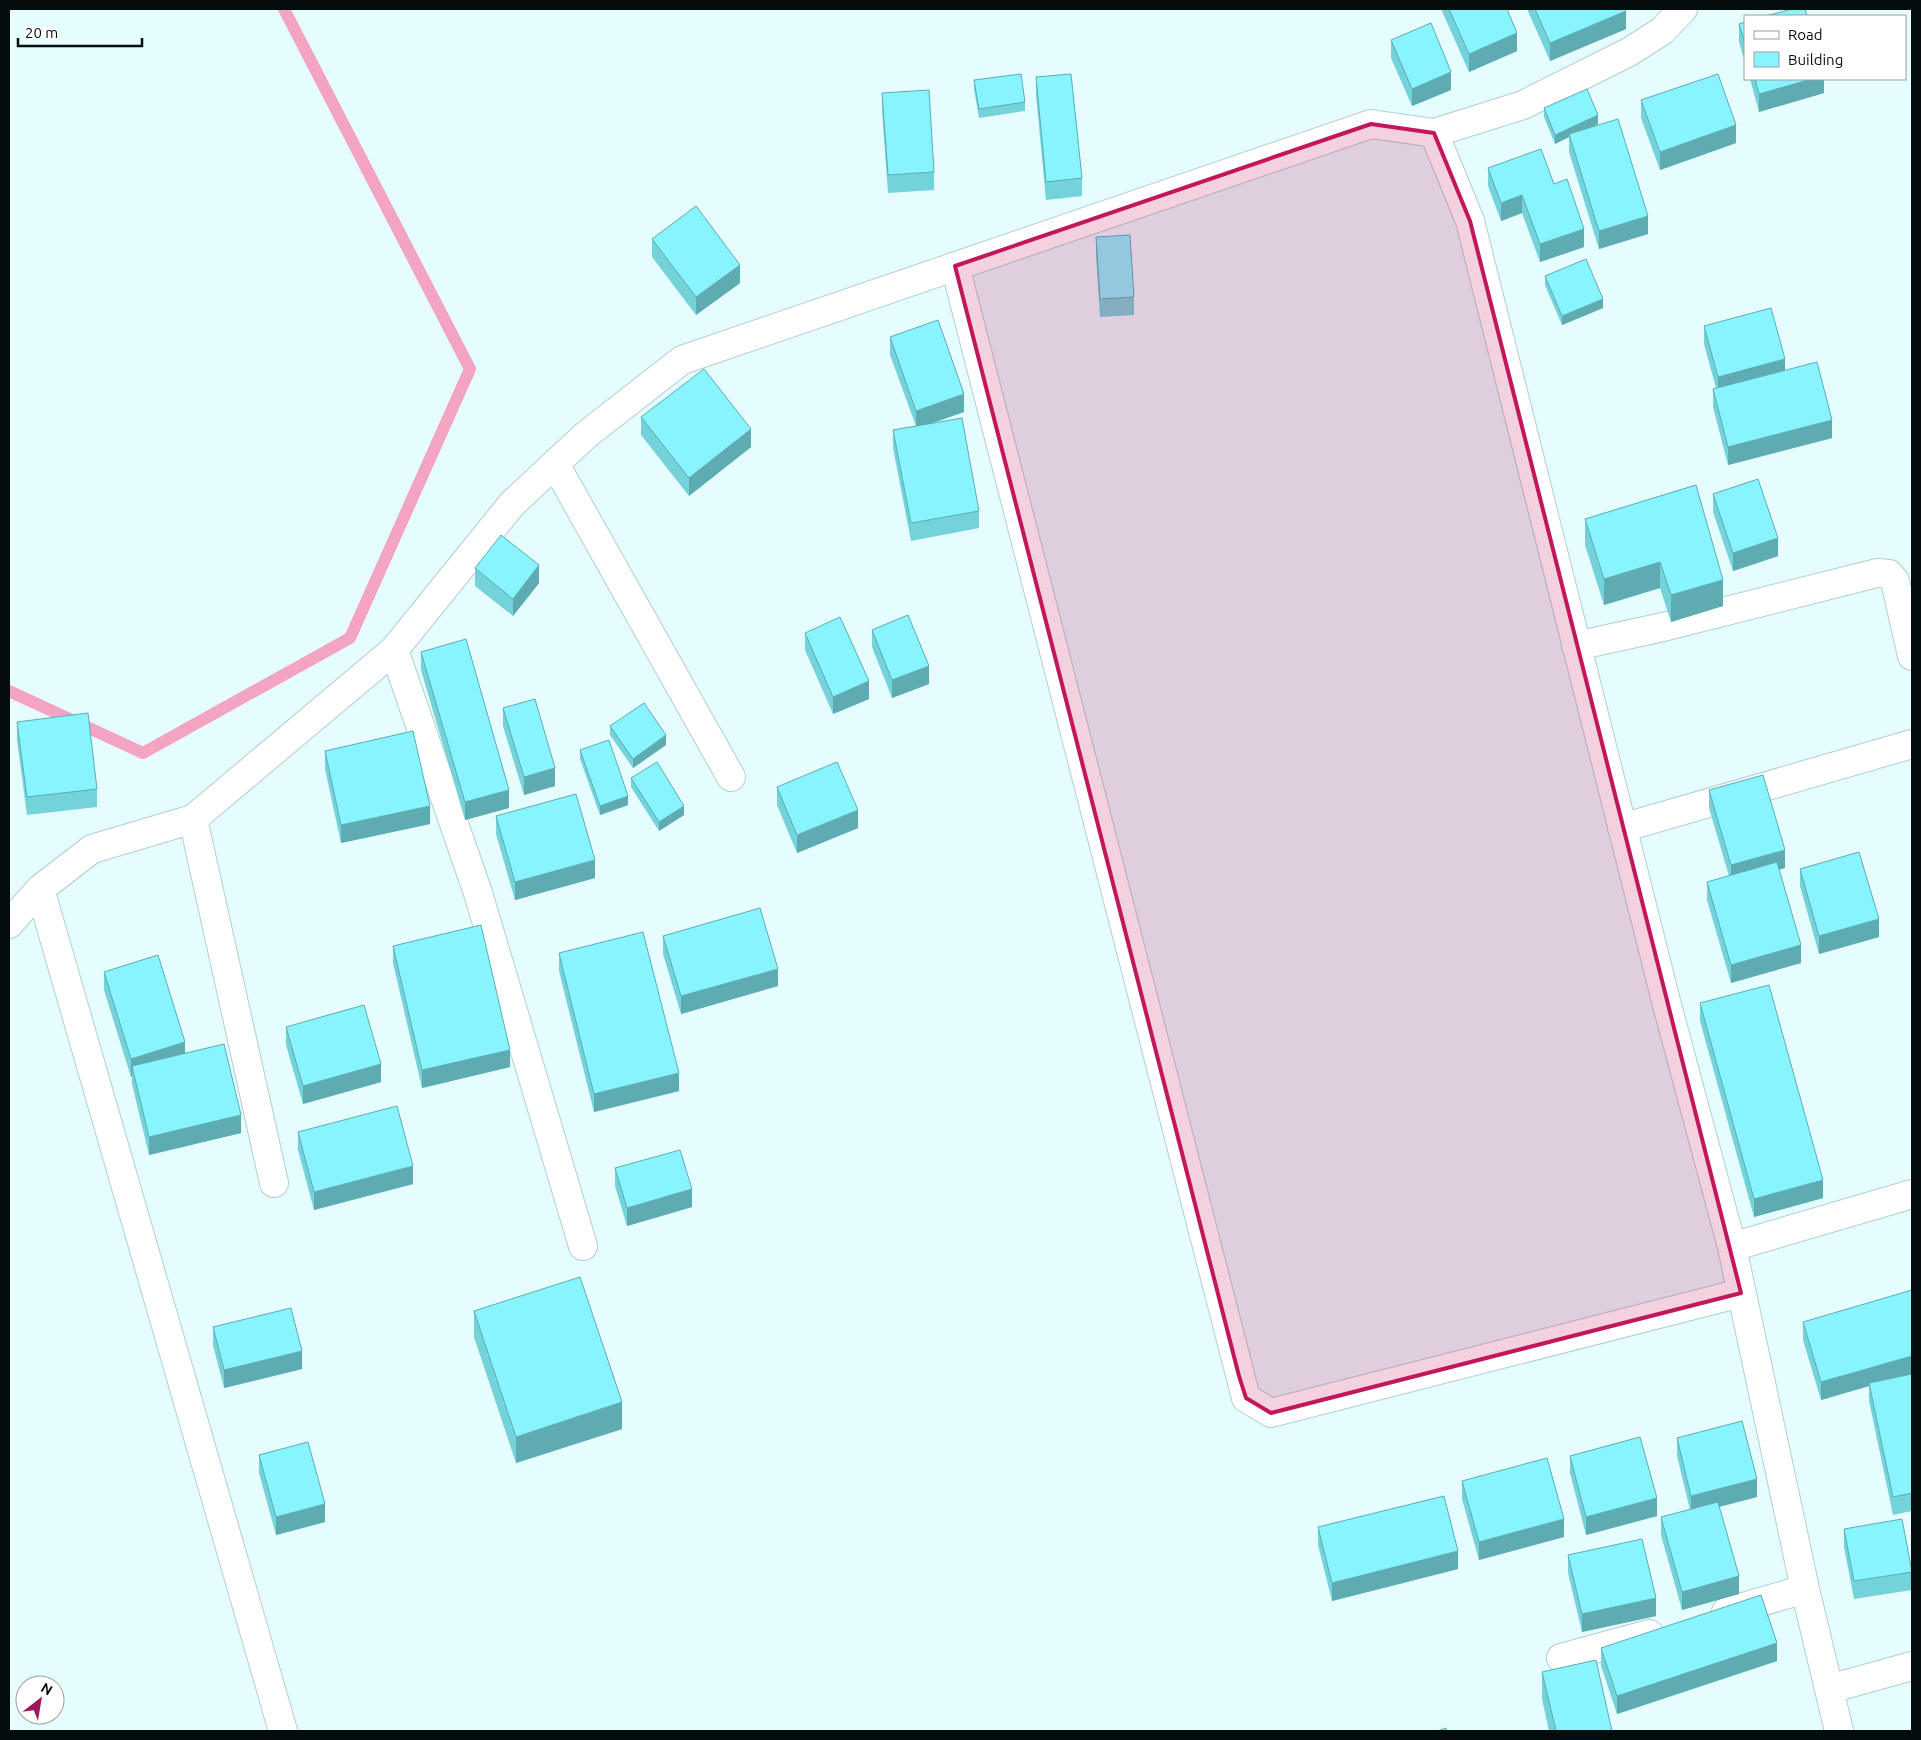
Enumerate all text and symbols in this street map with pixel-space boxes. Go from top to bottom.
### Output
scale bar [18,15,141,47]
legend [1744,15,1906,80]
text: 20 m [25,24,58,41]
text: Road [1788,26,1823,43]
text: Building [1788,51,1843,68]
north arrow [15,1675,65,1725]
text: N [38,1679,55,1698]

